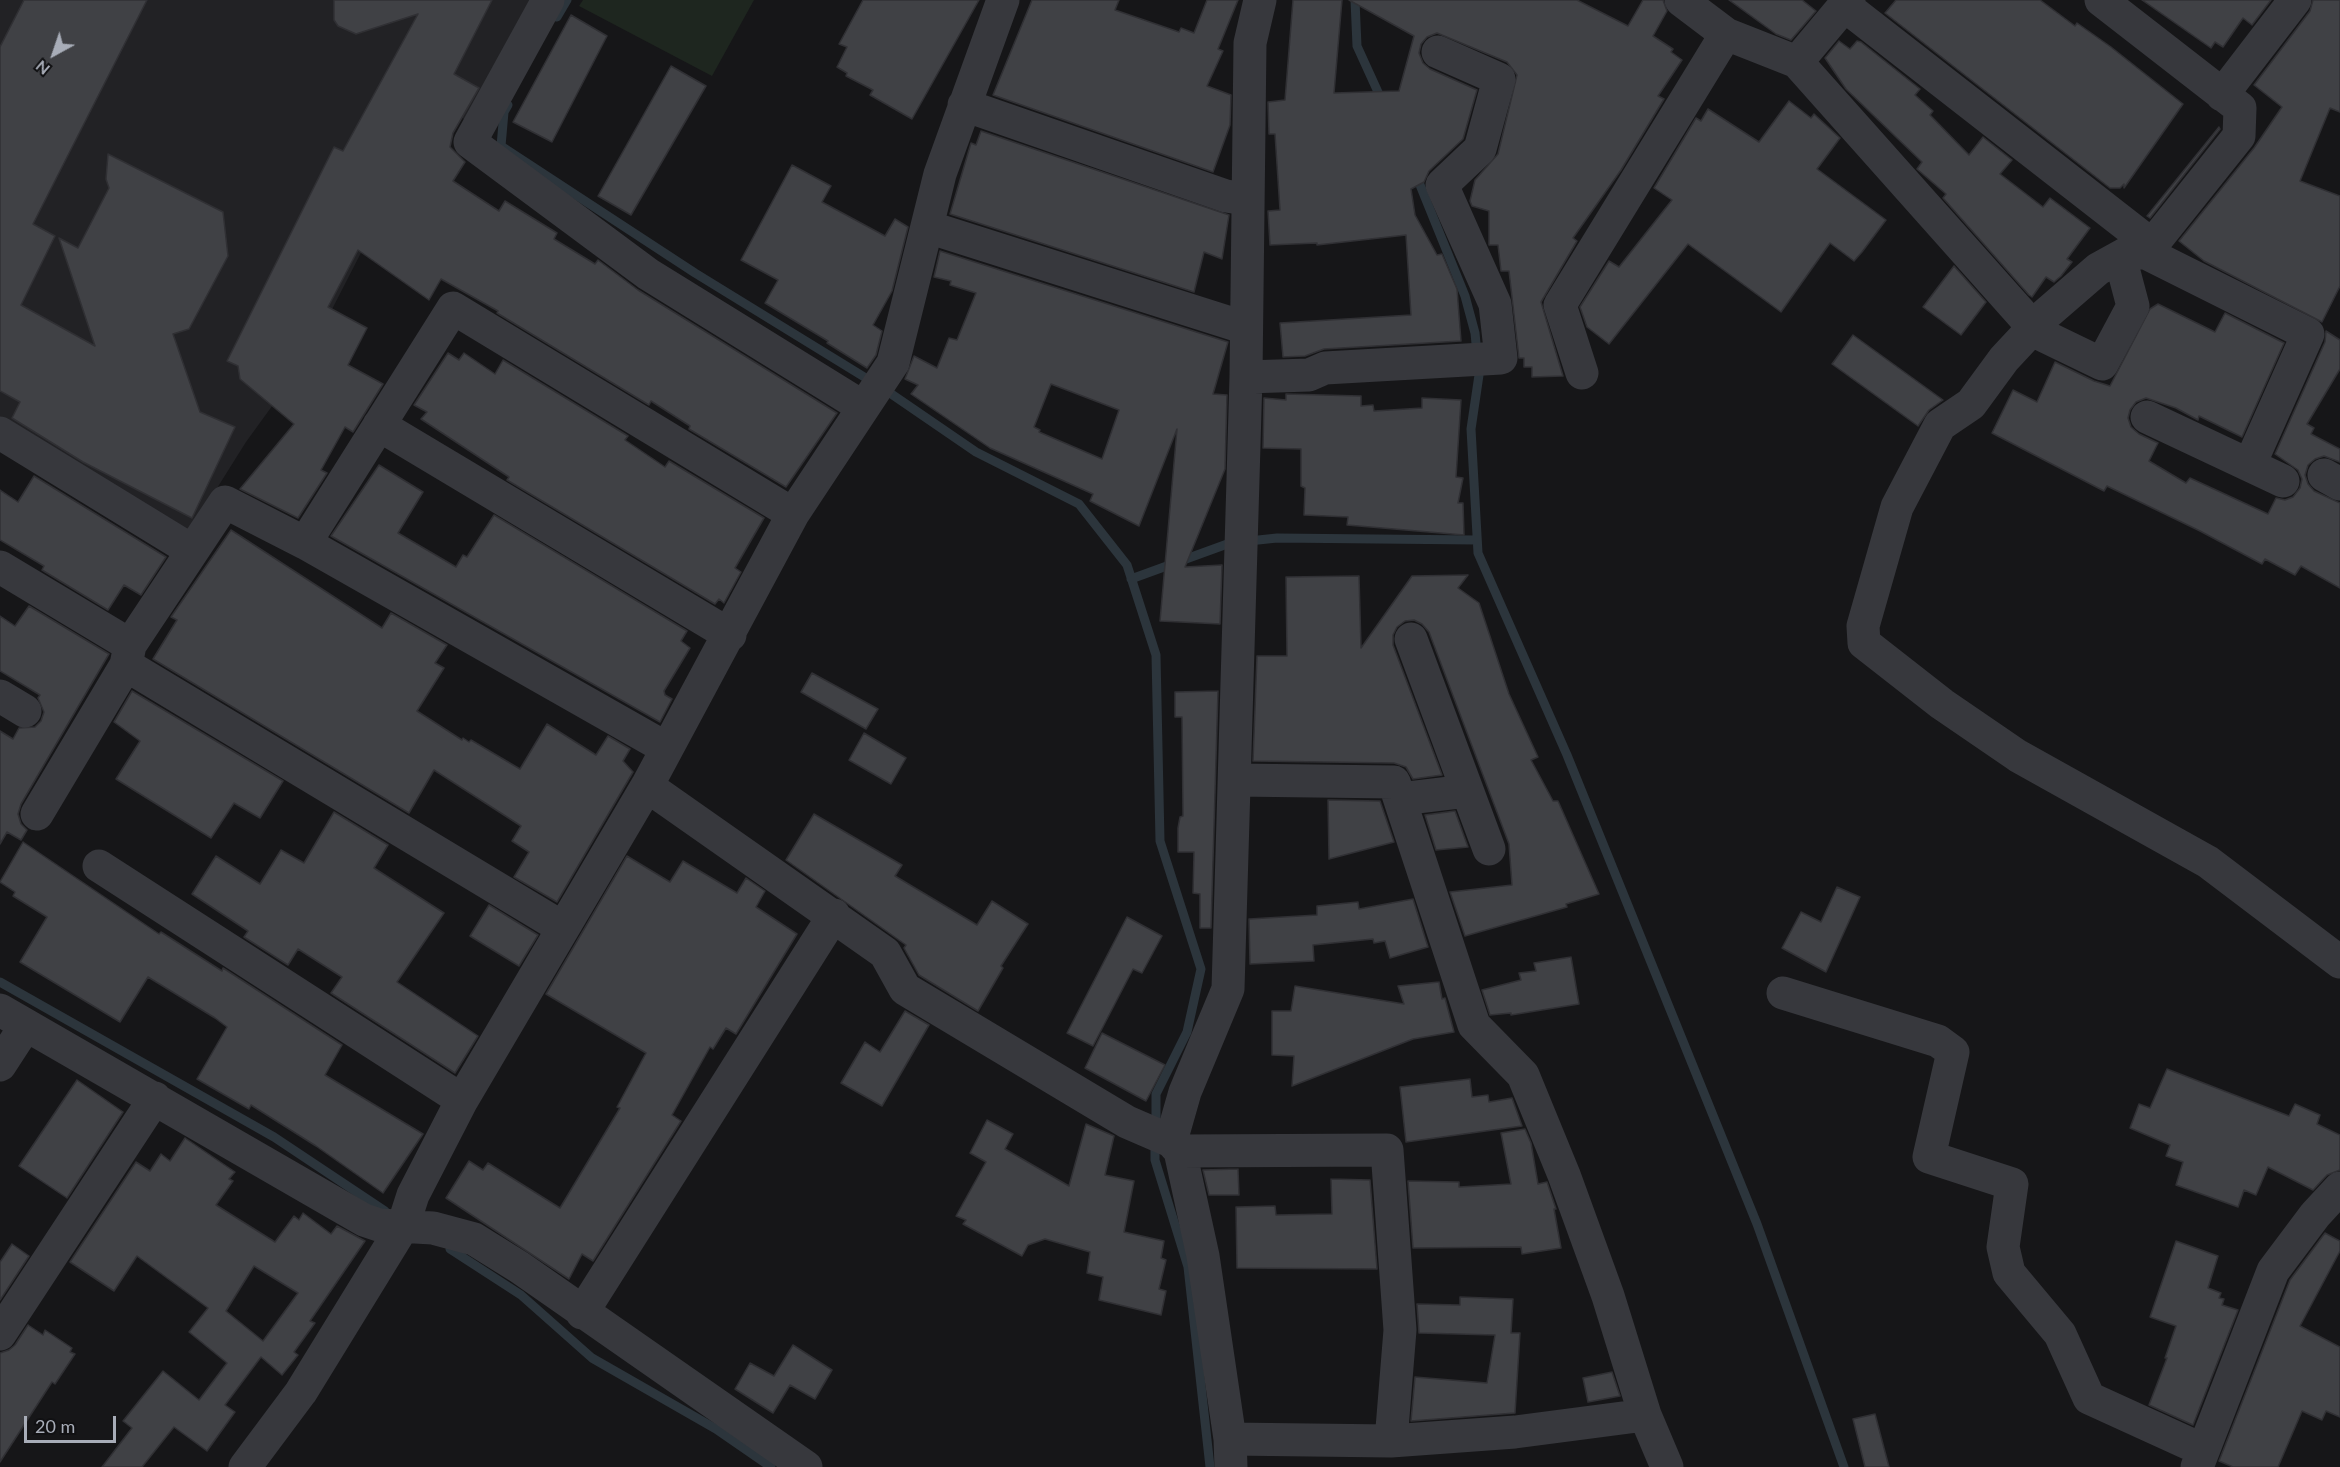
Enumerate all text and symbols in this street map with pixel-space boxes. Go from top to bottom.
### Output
north arrow [24,24,84,84]
text: N [31,57,53,79]
scale bar [27,1404,118,1442]
text: 20 m [35,1415,75,1437]

